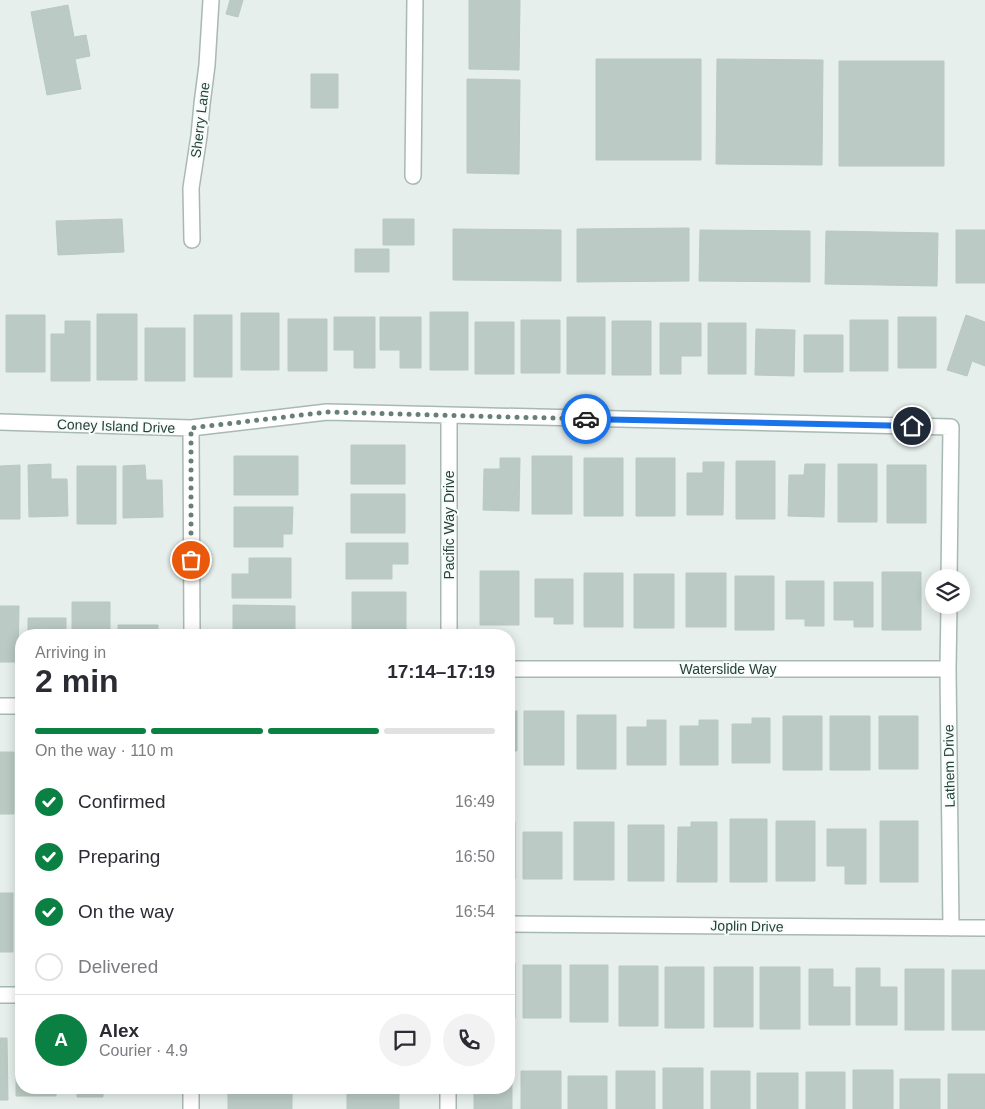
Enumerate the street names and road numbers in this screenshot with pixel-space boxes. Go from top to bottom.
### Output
street label: Sherry Lane [187,81,213,159]
street label: Coney Island Drive [57,416,176,436]
street label: Pacific Way Drive [441,470,457,580]
street label: Waterslide Way [680,661,776,677]
street label: Lathem Drive [940,724,958,808]
street label: Joplin Drive [710,917,784,935]

